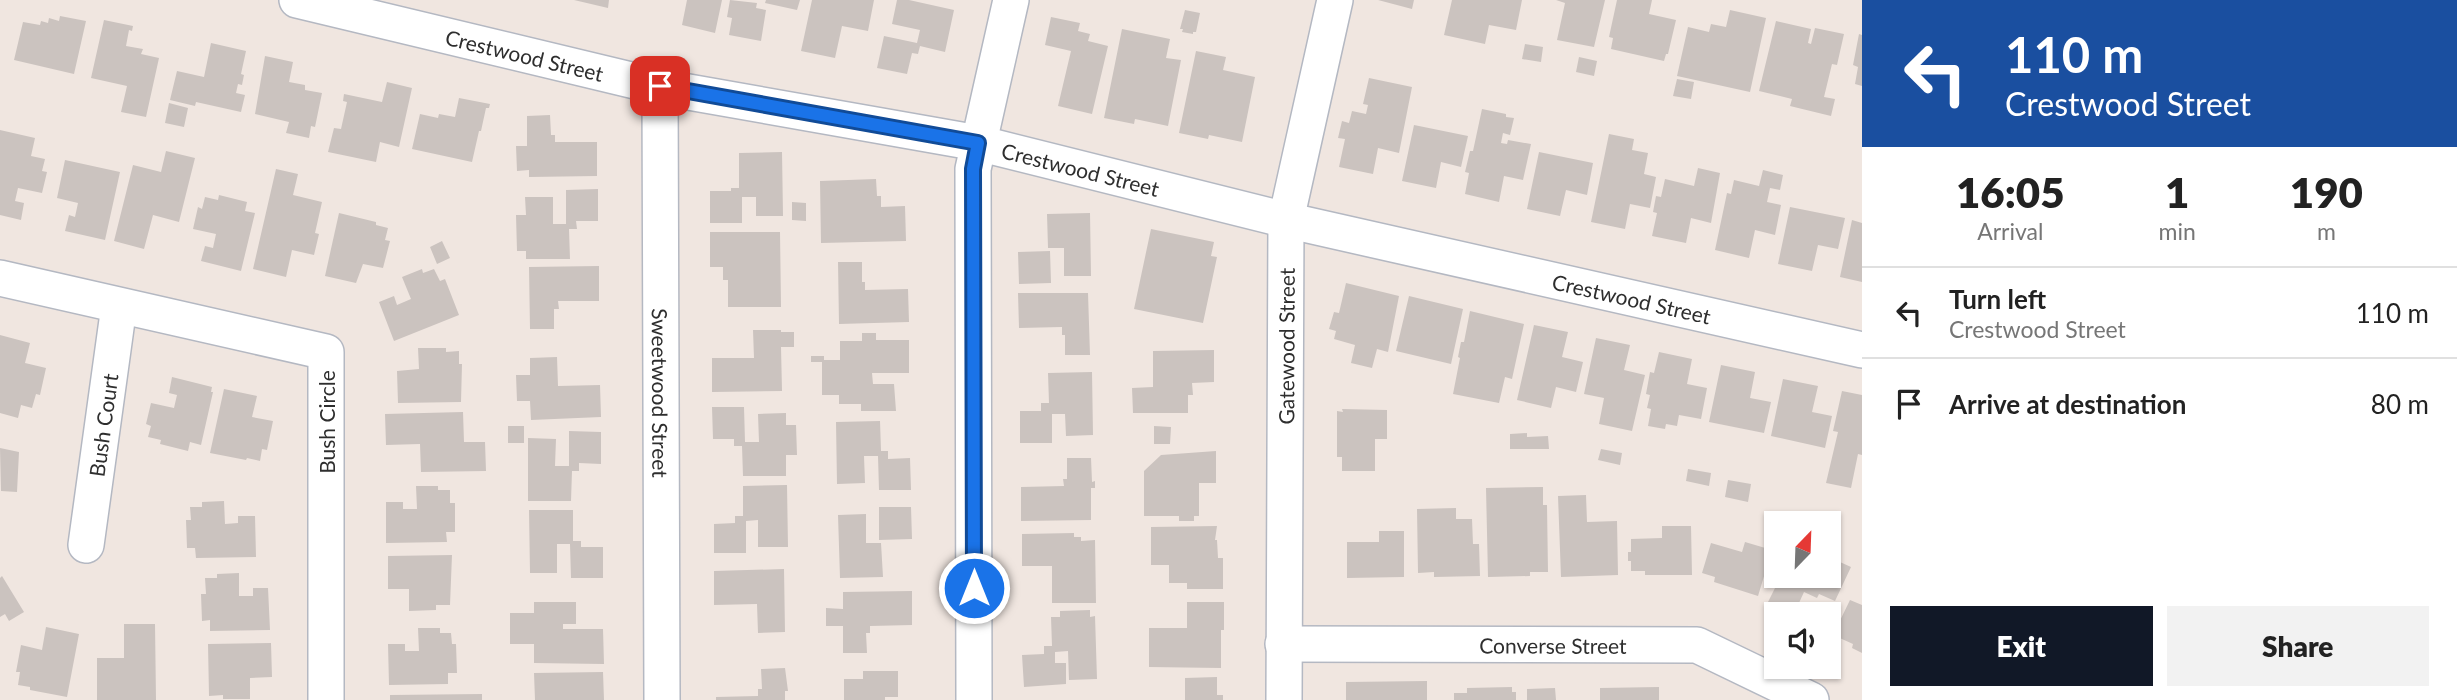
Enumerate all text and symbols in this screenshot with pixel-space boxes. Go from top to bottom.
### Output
street label: Crestwood Street [443,24,606,86]
text: 110 m [2005,25,2143,83]
icon: left [1890,28,1981,119]
pin [630,56,690,116]
icon: arrive [641,67,679,105]
text: Crestwood Street [2005,84,2251,123]
street label: Crestwood Street [999,137,1163,201]
text: 16:05 [1956,167,2065,217]
text: 1 [2165,167,2189,217]
text: 190 [2290,167,2363,217]
text: Arrival [1977,217,2043,245]
text: min [2159,217,2196,245]
text: m [2317,217,2336,245]
street label: Gatewood Street [1273,267,1298,424]
street label: Crestwood Street [1550,268,1714,328]
text: Turn left [1949,283,2046,315]
icon: left [1890,294,1928,332]
text: 110 m [2356,297,2429,329]
street label: Sweetwood Street [648,308,674,478]
text: Crestwood Street [1949,315,2126,343]
street label: Bush Circle [314,370,339,474]
street label: Bush Court [83,371,122,478]
icon: arrive [1890,385,1928,423]
text: Arrive at destination [1949,388,2186,420]
text: 80 m [2371,388,2429,420]
north arrow [1764,511,1841,588]
map controls [1764,511,1841,679]
position arrow [937,551,1011,625]
button: sound [1764,602,1841,679]
button: Exit [1890,606,2153,686]
button: Share [2167,606,2429,686]
street label: Converse Street [1479,632,1627,657]

